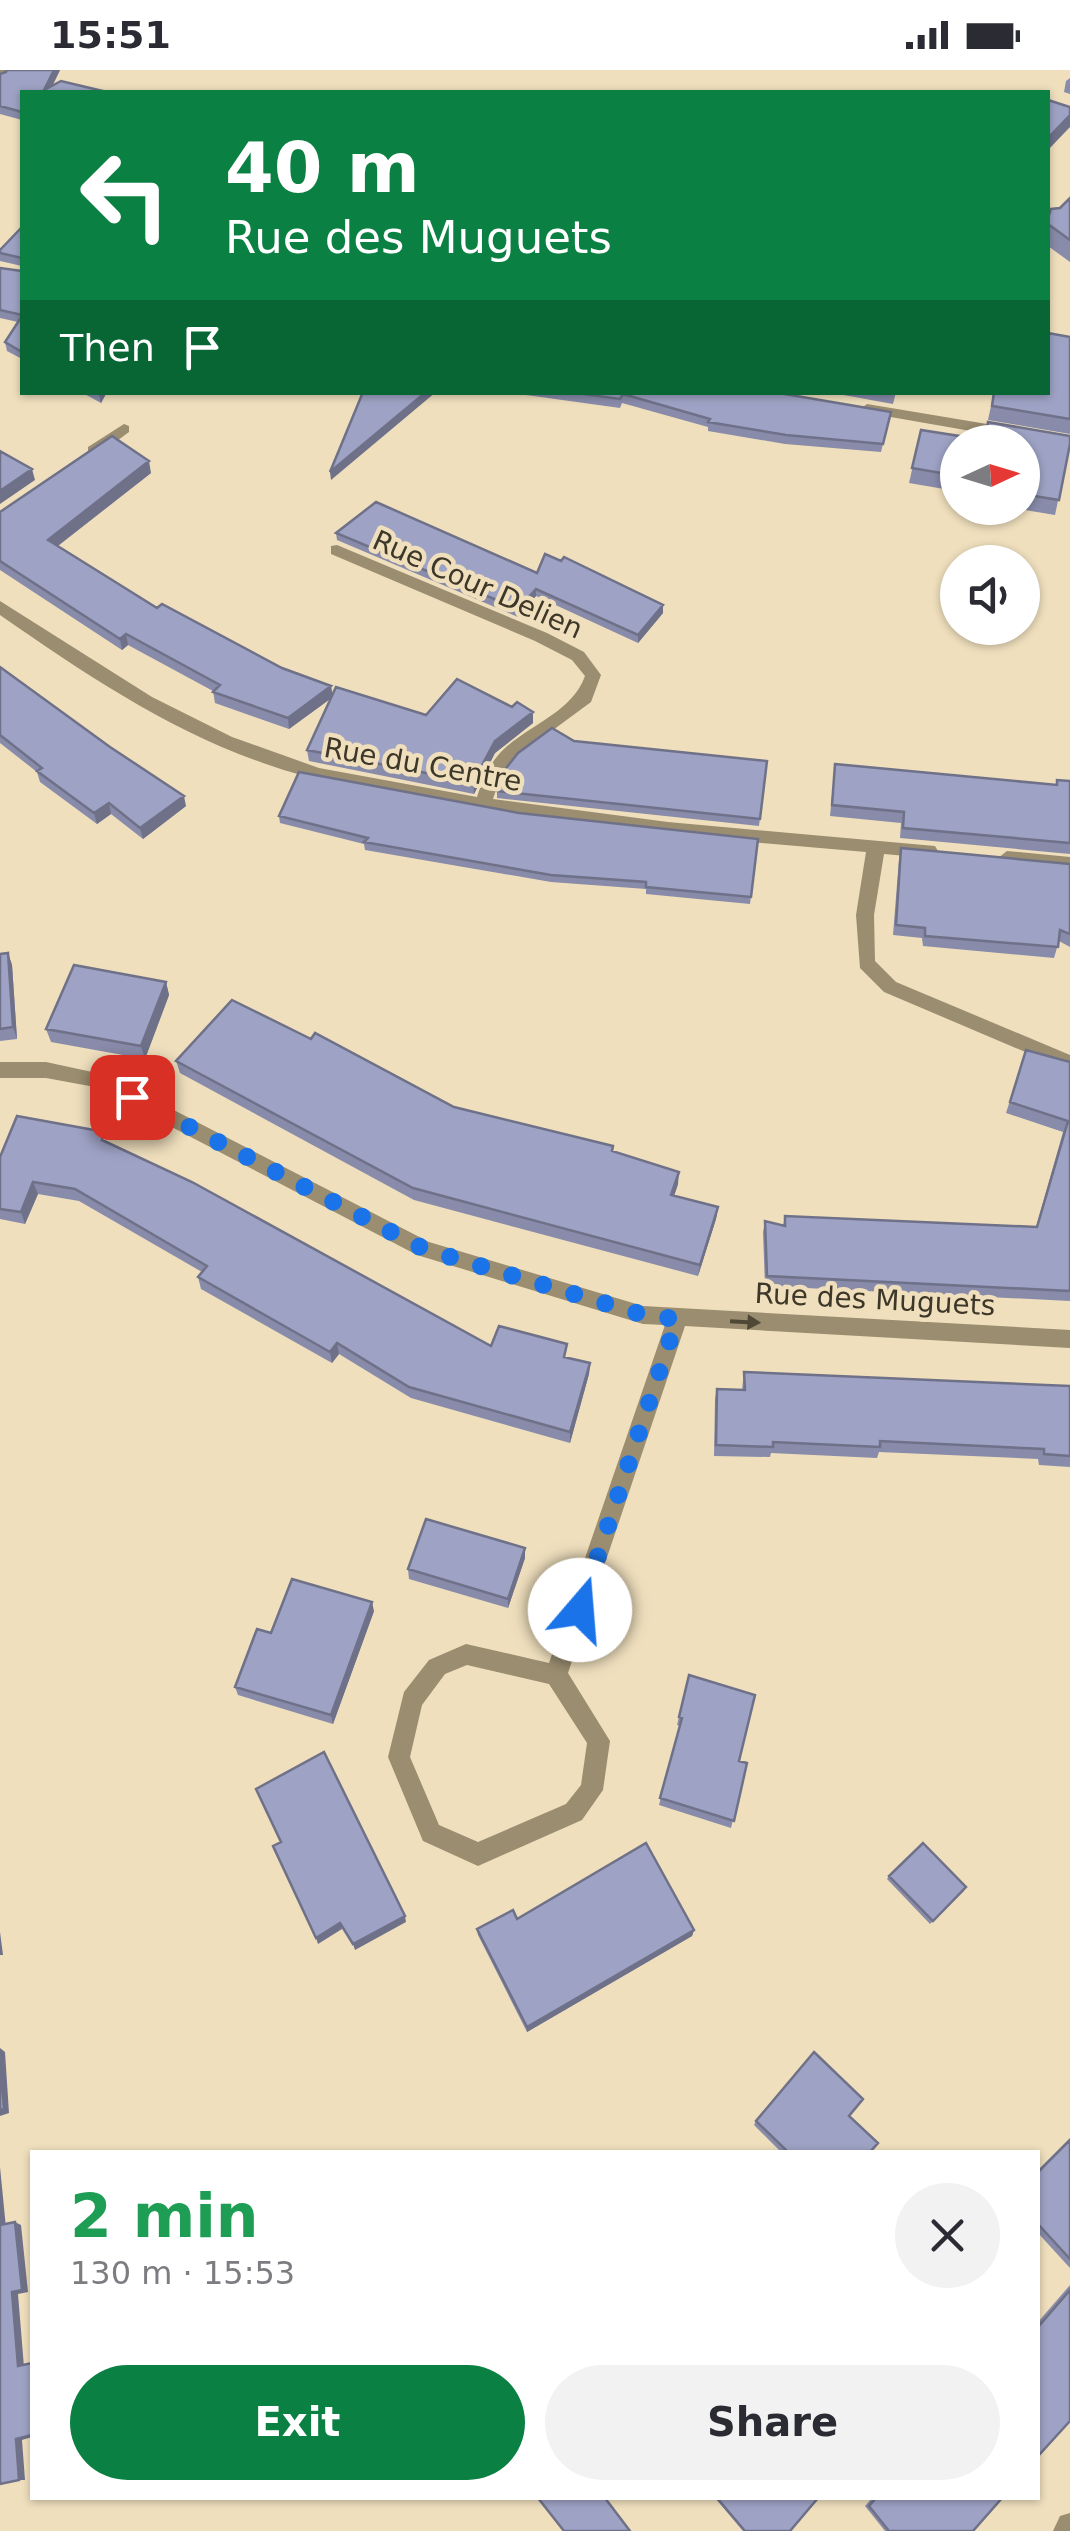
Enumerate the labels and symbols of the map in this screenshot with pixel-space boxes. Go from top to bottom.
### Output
north arrow [940,425,1040,525]
street label: Rue Cour Delien [368,523,588,646]
street label: Rue du Centre [322,731,524,798]
pin [90,1055,175,1140]
street label: Rue des Muguets [754,1277,996,1322]
one-way arrow [730,1314,762,1330]
position arrow [528,1558,632,1662]

